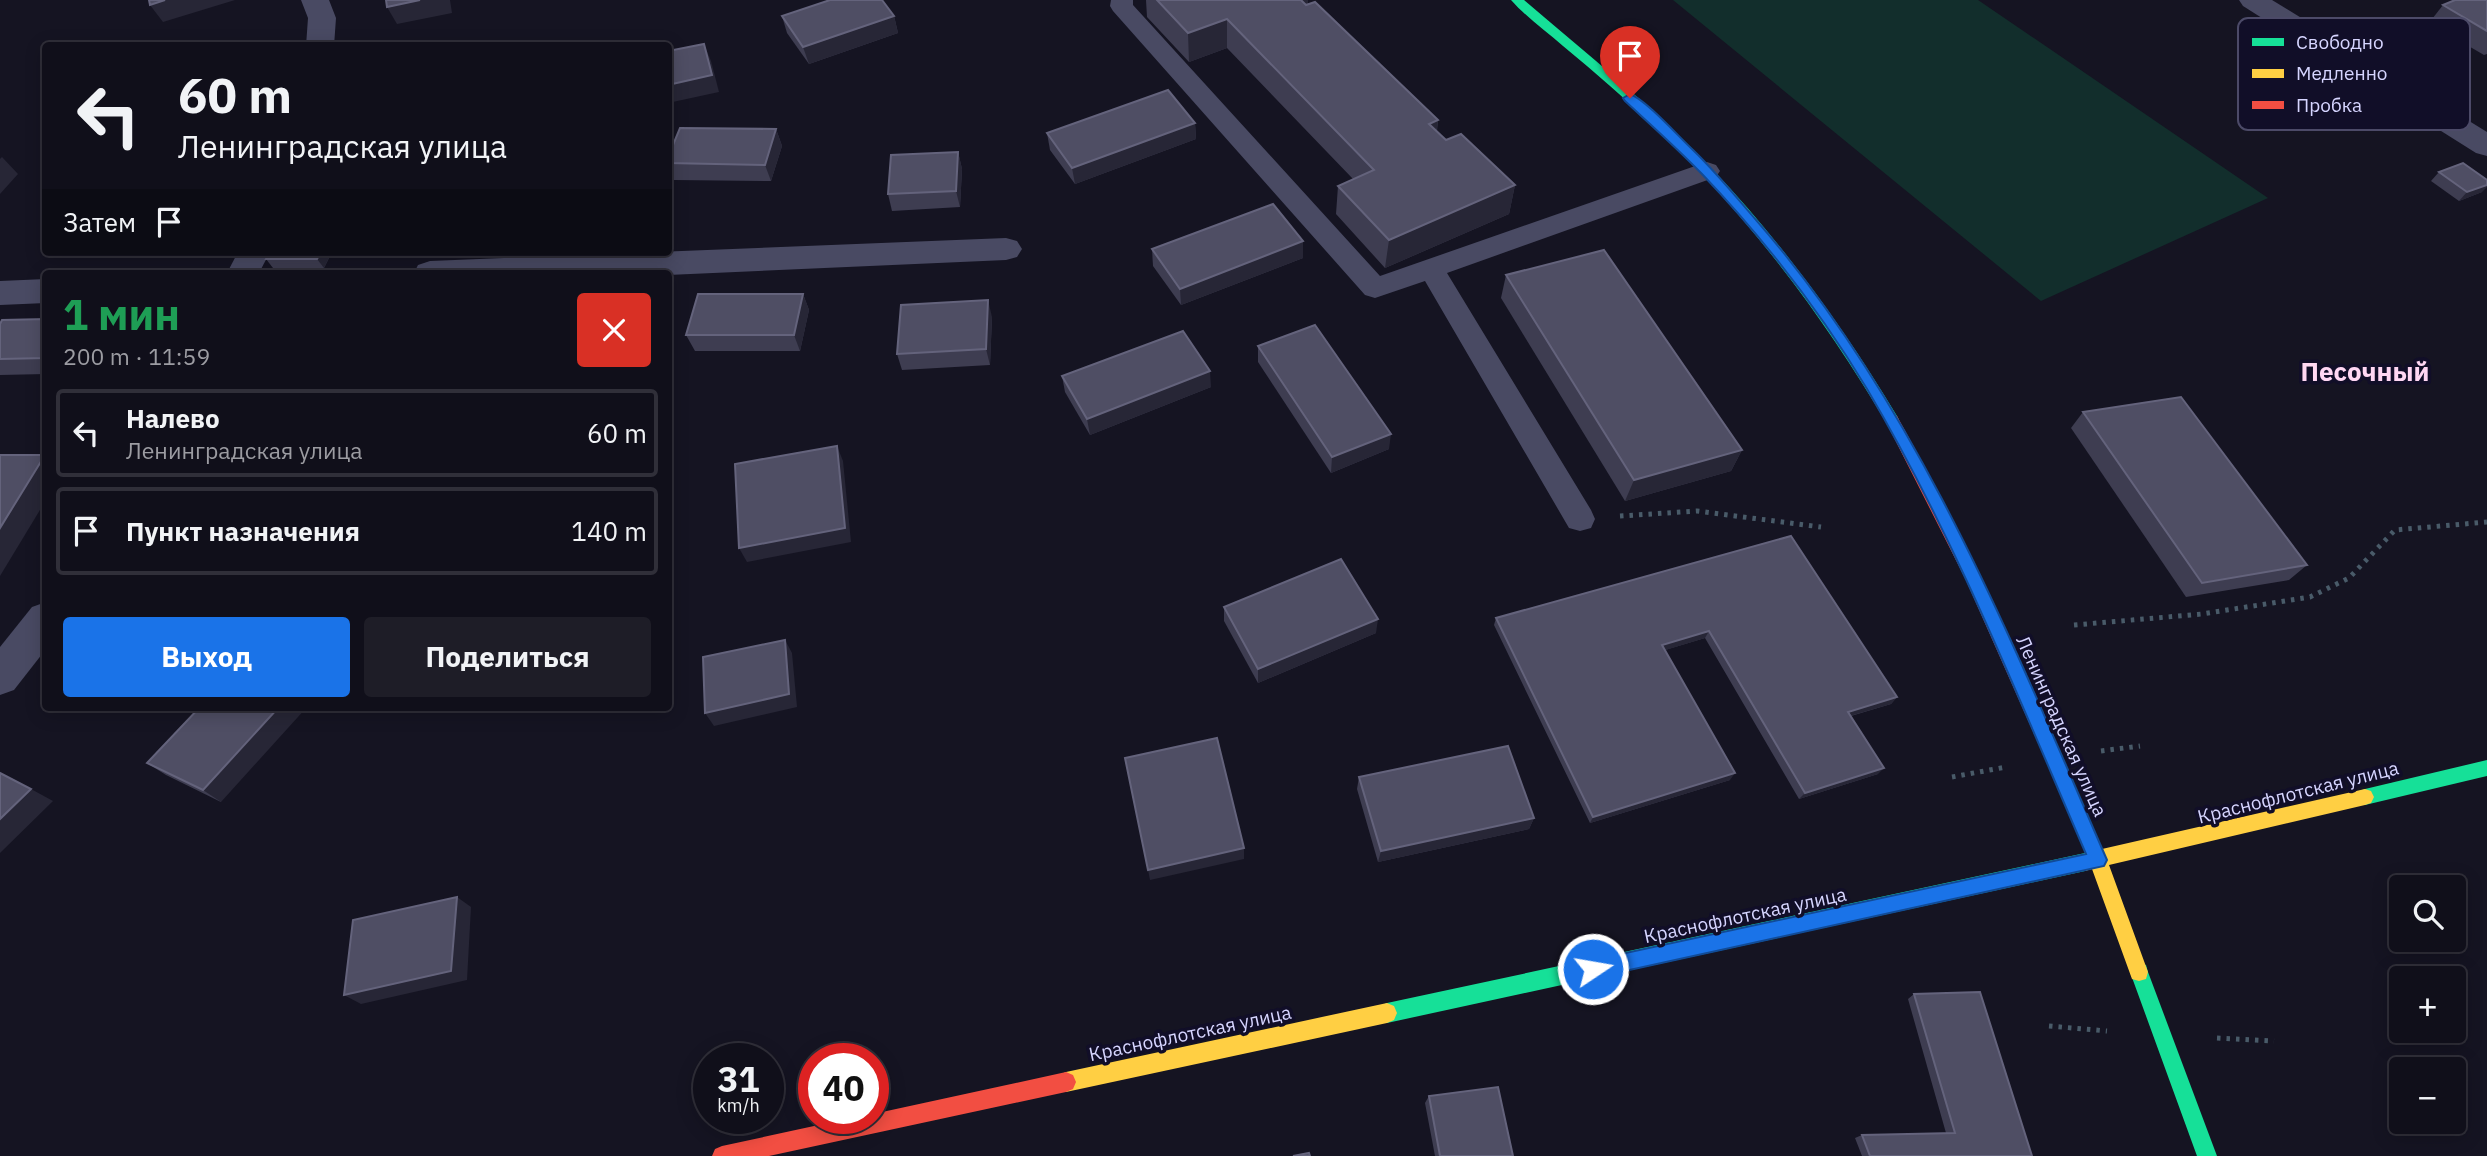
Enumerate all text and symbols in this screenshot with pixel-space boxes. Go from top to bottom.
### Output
legend [2238,18,2470,130]
pin [1600,26,1660,98]
text: Свободно [2296,30,2384,54]
icon: arrive [1611,37,1649,75]
text: Медленно [2296,61,2387,85]
text: 60 m [178,63,292,126]
icon: left [63,70,154,161]
text: Пробка [2296,93,2362,117]
text: Ленинградская улица [178,125,507,167]
icon: arrive [150,203,188,241]
text: Затем [63,205,136,239]
text: 1 мин [63,287,180,342]
button: close [577,293,651,367]
text: 200 m · 11:59 [63,341,210,371]
district label: Песочный [2301,354,2429,388]
text: Налево [126,401,220,435]
icon: left [67,414,105,452]
text: 60 m [587,416,647,450]
text: Ленинградская улица [126,435,363,465]
icon: arrive [67,512,105,550]
text: Пункт назначения [126,514,360,548]
text: 140 m [571,514,647,548]
button: Выход [63,617,350,697]
button: Поделиться [364,617,651,697]
street label: Ленинградская улица [2011,632,2113,820]
street label: Краснофлотская улица [2195,755,2401,829]
map controls [2389,875,2466,1134]
button: search [2389,875,2466,952]
street label: Краснофлотская улица [1642,882,1848,948]
position arrow [1556,932,1630,1006]
button: + [2389,966,2466,1043]
street label: Краснофлотская улица [1087,1000,1293,1066]
speed limit sign: 40 [798,1043,889,1134]
text: 31 [717,1056,760,1102]
button: − [2389,1057,2466,1134]
text: km/h [717,1094,760,1117]

